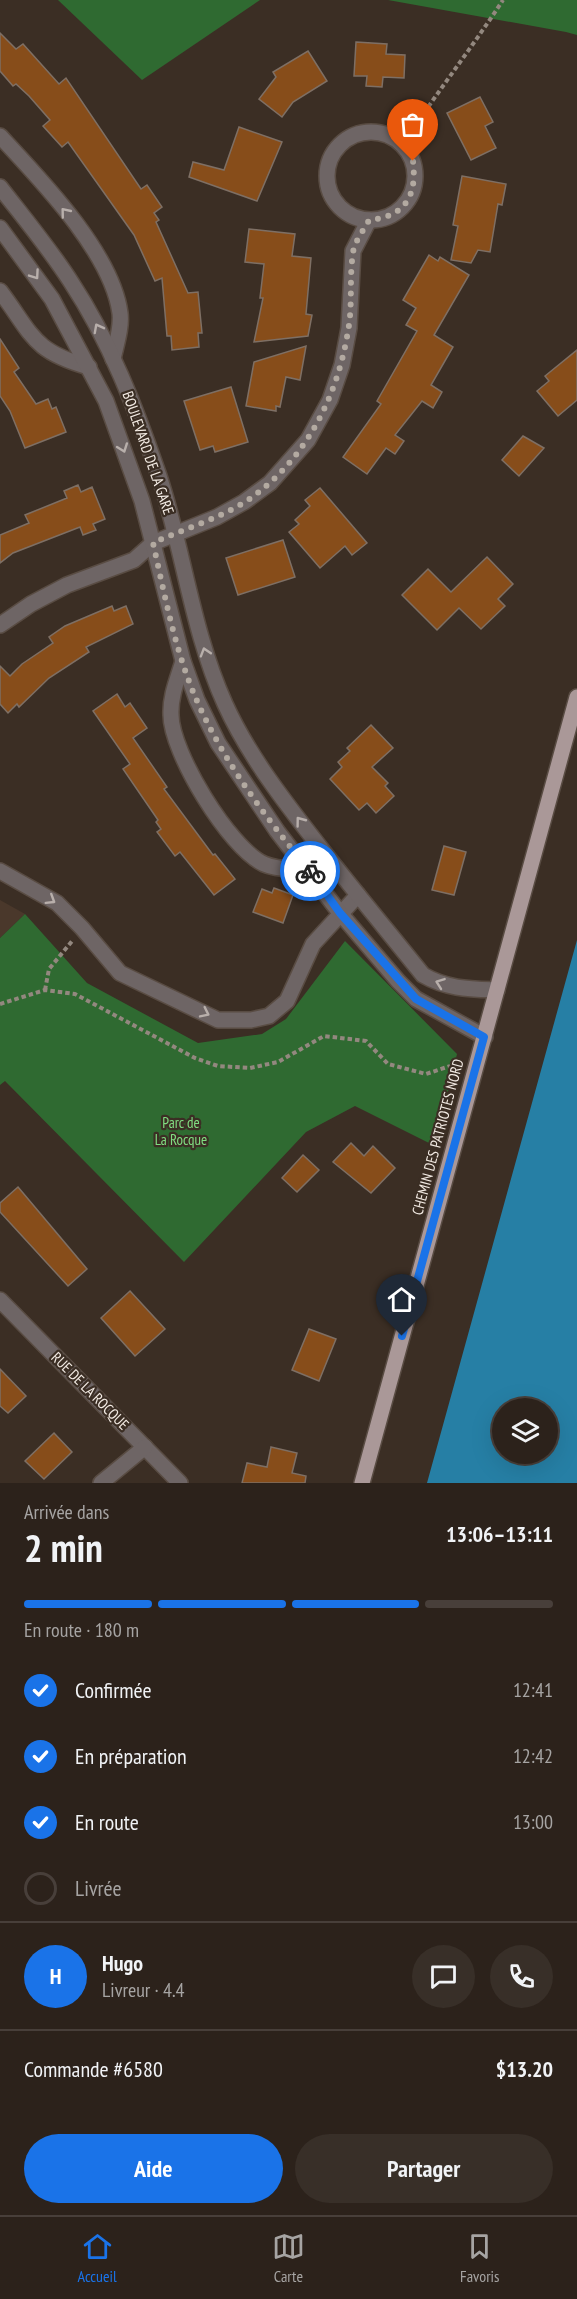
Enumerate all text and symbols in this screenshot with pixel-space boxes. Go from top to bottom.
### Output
pin [387,99,438,161]
icon: bag [396,108,429,141]
one-way arrow [61,208,72,219]
one-way arrow [28,268,39,279]
one-way arrow [94,324,105,335]
street label: BOULEVARD DE LA GARE [118,389,178,517]
one-way arrow [115,442,128,453]
one-way arrow [200,647,212,658]
one-way arrow [296,817,307,828]
courier [280,841,340,901]
icon: bike [294,855,327,888]
one-way arrow [44,893,55,904]
one-way arrow [435,977,445,990]
one-way arrow [199,1006,210,1018]
street label: CHEMIN DES PATRIOTES NORD [408,1057,468,1217]
park label: Parc de La Rocque [155,1113,207,1149]
pin [376,1274,427,1336]
icon: home [385,1283,418,1316]
street label: RUE DE LA ROCQUE [47,1348,133,1434]
map controls [492,1398,558,1464]
button: layers [492,1398,558,1464]
text: Arrivée dans [24,1499,109,1525]
text: 13:06–13:11 [446,1520,553,1548]
text: 2 min [24,1522,103,1573]
text: En route · 180 m [24,1617,139,1643]
icon: check [24,1674,57,1707]
text: Confirmée [75,1676,152,1704]
text: 12:41 [513,1677,553,1703]
icon: check [24,1740,57,1773]
text: En préparation [75,1742,187,1770]
text: 12:42 [513,1743,553,1769]
icon: check [24,1806,57,1839]
text: En route [75,1808,139,1836]
text: 13:00 [513,1809,553,1835]
text: Livrée [75,1874,121,1902]
button: chat [412,1945,475,2008]
button: phone [490,1945,553,2008]
text: Hugo [102,1949,143,1977]
text: H [50,1962,61,1990]
text: Livreur · 4.4 [102,1977,185,2003]
text: Commande #6580 [24,2055,163,2083]
text: $13.20 [496,2055,553,2083]
button: Aide [24,2134,283,2203]
button: Partager [295,2134,553,2203]
tab: Accueil [78,2230,117,2286]
tab: Carte [272,2230,305,2286]
tab: Favoris [460,2230,499,2286]

